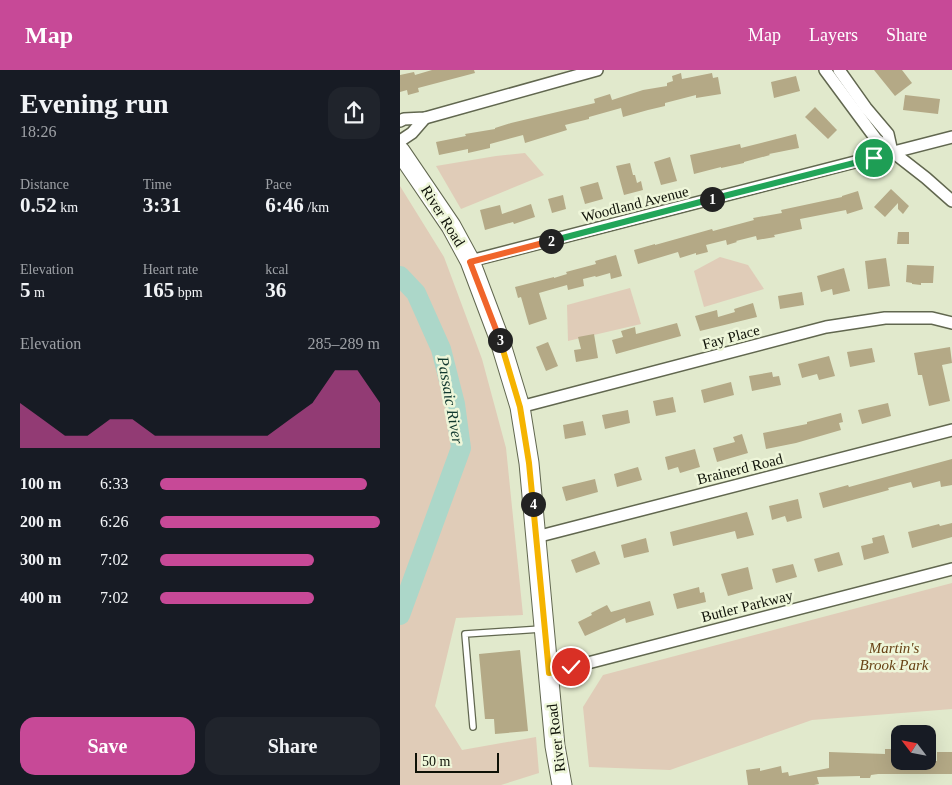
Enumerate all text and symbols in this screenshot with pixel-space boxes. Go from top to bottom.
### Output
text: Map [25,22,73,48]
text: Map [748,25,781,45]
text: Layers [809,25,858,45]
text: Share [886,25,927,45]
button: share [328,87,380,139]
text: Evening run [20,88,169,119]
text: 18:26 [20,123,56,140]
pin [853,137,895,179]
icon: arrive [860,144,888,172]
text: Distance [20,177,69,192]
text: Time [143,177,172,192]
text: Pace [265,177,292,192]
street label: River Road [418,183,468,250]
street label: Woodland Avenue [580,183,691,225]
pin: 1 [700,186,724,212]
text: 1 [709,192,716,207]
text: 0.52 [20,193,57,217]
text: 3:31 [143,193,181,217]
text: 6:46 [265,193,304,217]
text: km [57,200,78,215]
text: /km [304,200,329,215]
pin: 2 [538,228,564,254]
text: 2 [548,234,555,249]
text: Elevation [20,262,74,277]
text: Heart rate [143,262,198,277]
text: kcal [265,262,289,277]
text: 5 [20,278,31,302]
text: 165 [143,278,174,302]
text: 36 [265,278,286,302]
text: m [31,285,45,300]
text: bpm [174,285,203,300]
street label: Fay Place [701,322,762,352]
pin: 3 [488,328,512,352]
text: 3 [497,333,504,348]
text: Elevation [20,335,81,352]
text: 285–289 m [308,335,380,352]
water label: Passaic River [434,354,467,446]
street label: Brainerd Road [695,450,785,487]
text: 100 m [20,475,61,492]
text: 6:33 [100,475,128,492]
pin: 4 [520,492,546,516]
text: 4 [530,497,537,512]
text: 200 m [20,513,61,530]
text: 6:26 [100,513,128,530]
text: 300 m [20,551,61,568]
text: 7:02 [100,551,128,568]
street label: Butler Parkway [700,587,795,625]
text: 400 m [20,589,61,606]
text: 7:02 [100,589,128,606]
park label: Martin's Brook Park [859,640,929,673]
pin [550,646,592,688]
icon: check [557,653,585,681]
street label: River Road [544,702,568,773]
button: Save [20,717,195,775]
button: Share [205,717,380,775]
north arrow [891,725,936,770]
map controls [891,725,936,770]
scale bar [415,750,499,773]
text: 50 m [422,754,450,769]

